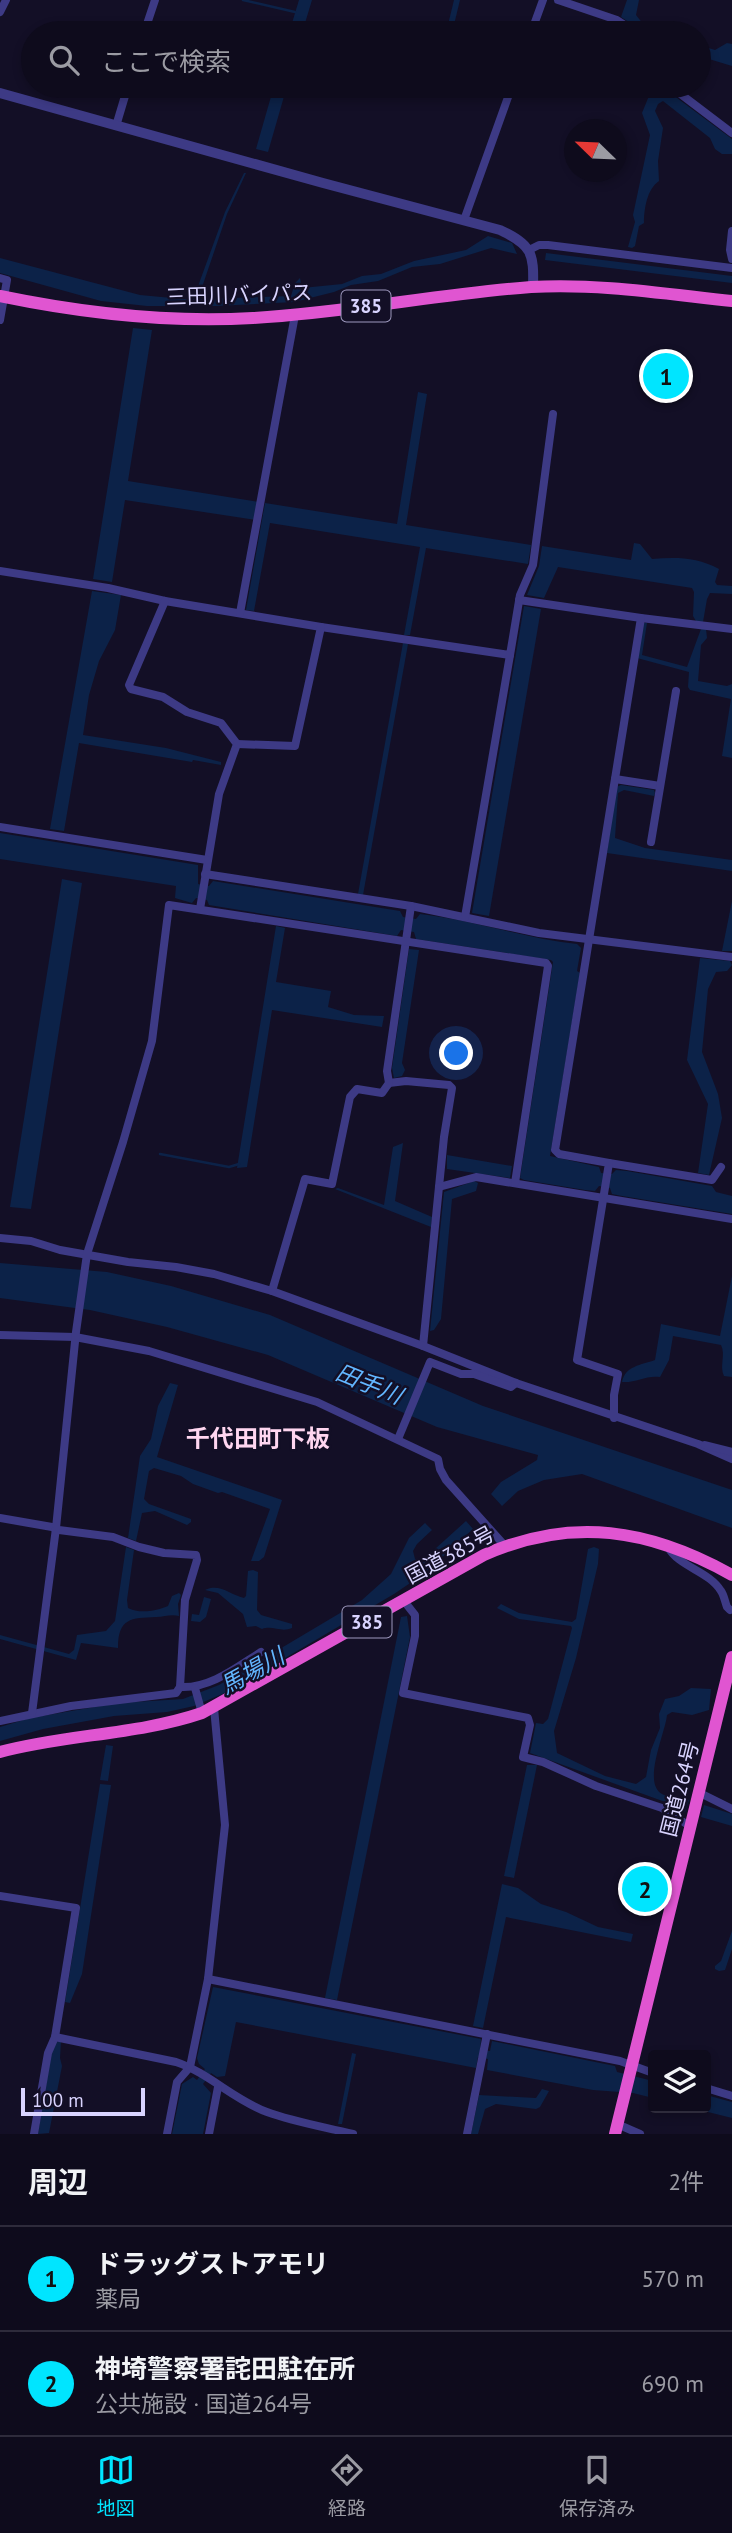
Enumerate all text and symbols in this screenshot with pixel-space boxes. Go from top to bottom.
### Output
search box [21,21,711,98]
icon: search [45,41,83,79]
text: ここで検索 [101,45,231,78]
north arrow [564,119,627,182]
street label: 三田川バイパス [165,278,313,311]
road number: 385 [342,290,390,322]
pin: 1 [643,350,689,402]
your location [439,1036,473,1070]
water label: 田手川 [332,1357,409,1411]
district label: 千代田町下板 [186,1423,330,1454]
street label: 国道385号 [400,1520,499,1589]
road number: 385 [342,1606,392,1638]
water label: 馬場川 [215,1640,292,1700]
street label: 国道264号 [655,1738,704,1839]
pin: 2 [622,1863,668,1915]
map controls [648,2050,711,2113]
button: layers [648,2050,711,2113]
scale bar [21,2085,145,2117]
text: 100 m [32,2088,84,2112]
text: 周辺 [28,2162,88,2201]
text: 2件 [668,2167,704,2196]
text: ドラッグストアモリ [95,2247,329,2280]
text: 1 [44,2264,58,2293]
text: 570 m [642,2264,704,2293]
text: 薬局 [95,2284,141,2313]
text: 神埼警察署詫田駐在所 [95,2352,355,2385]
text: 2 [44,2369,58,2398]
text: 690 m [642,2369,704,2398]
text: 公共施設 · 国道264号 [95,2389,312,2418]
tab: 地図 [97,2451,135,2520]
tab: 経路 [328,2451,366,2520]
tab: 保存済み [559,2451,635,2520]

